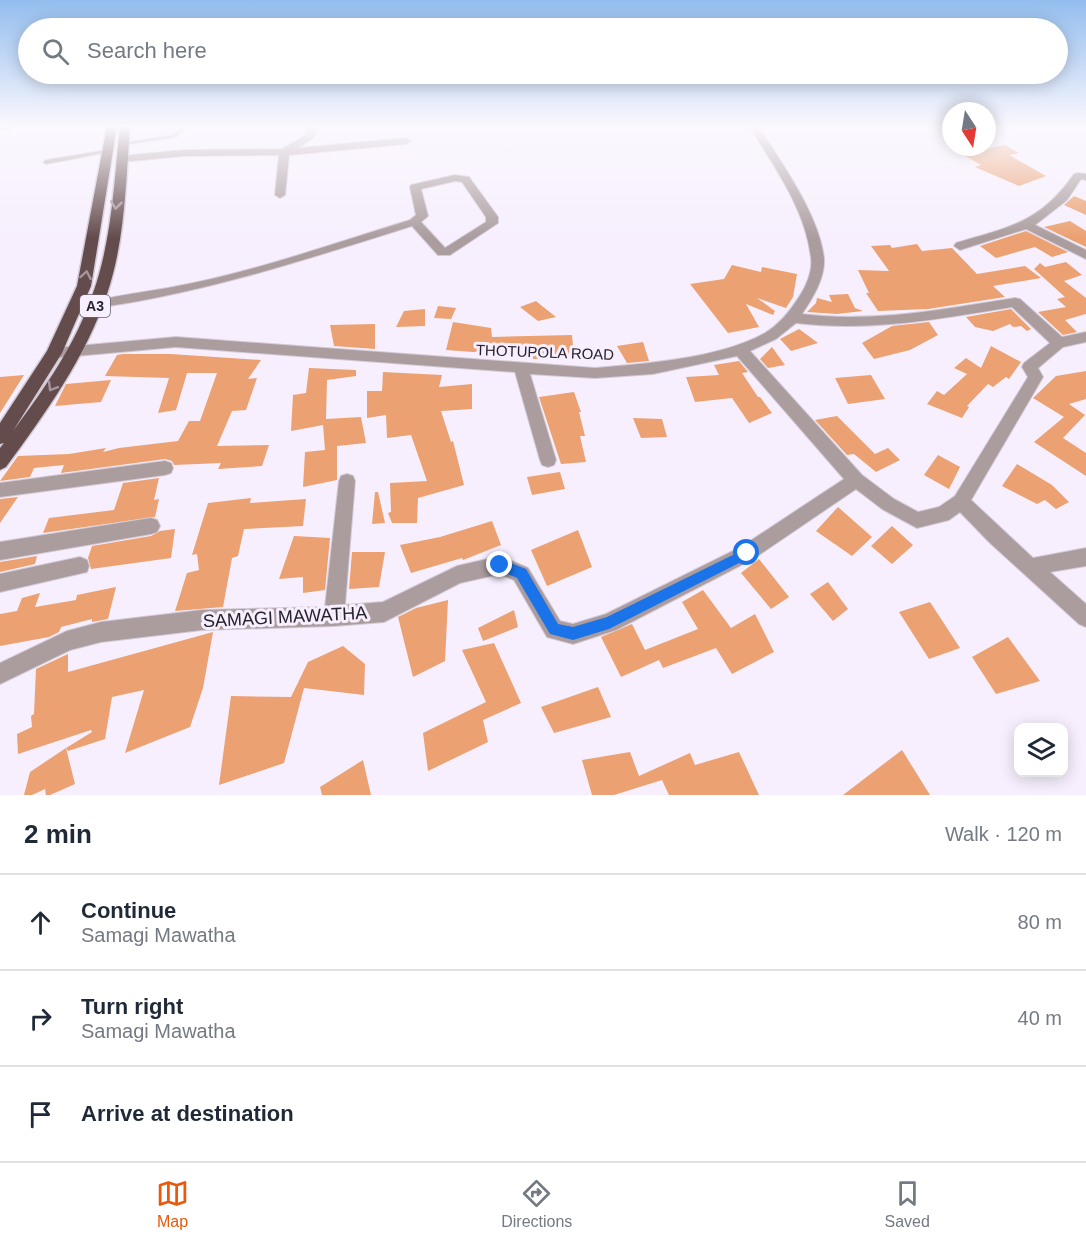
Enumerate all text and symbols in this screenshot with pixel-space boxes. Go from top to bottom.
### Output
search box [18,18,1068,84]
icon: search [39,35,72,68]
text: Search here [87,38,207,63]
north arrow [942,102,996,156]
one-way arrow [110,201,122,210]
one-way arrow [80,271,92,280]
road number: A3 [80,295,110,317]
street label: THOTUPOLA ROAD [476,341,615,363]
one-way arrow [47,381,59,391]
route start [733,539,759,565]
route end [486,551,512,577]
street label: SAMAGI MAWATHA [202,603,368,631]
map controls [1014,723,1068,777]
button: layers [1014,723,1068,777]
text: 2 min [24,819,92,849]
text: Walk · 120 m [945,823,1062,845]
text: Continue [81,898,176,923]
icon: ahead [24,906,57,939]
text: 80 m [1018,911,1062,933]
text: Samagi Mawatha [81,924,236,946]
text: Turn right [81,994,183,1019]
icon: right [24,1002,57,1035]
text: 40 m [1018,1007,1062,1029]
text: Samagi Mawatha [81,1020,236,1042]
icon: arrive [24,1098,57,1131]
text: Arrive at destination [81,1101,294,1126]
tab: Map [156,1177,189,1231]
tab: Directions [501,1177,572,1231]
tab: Saved [885,1177,930,1231]

